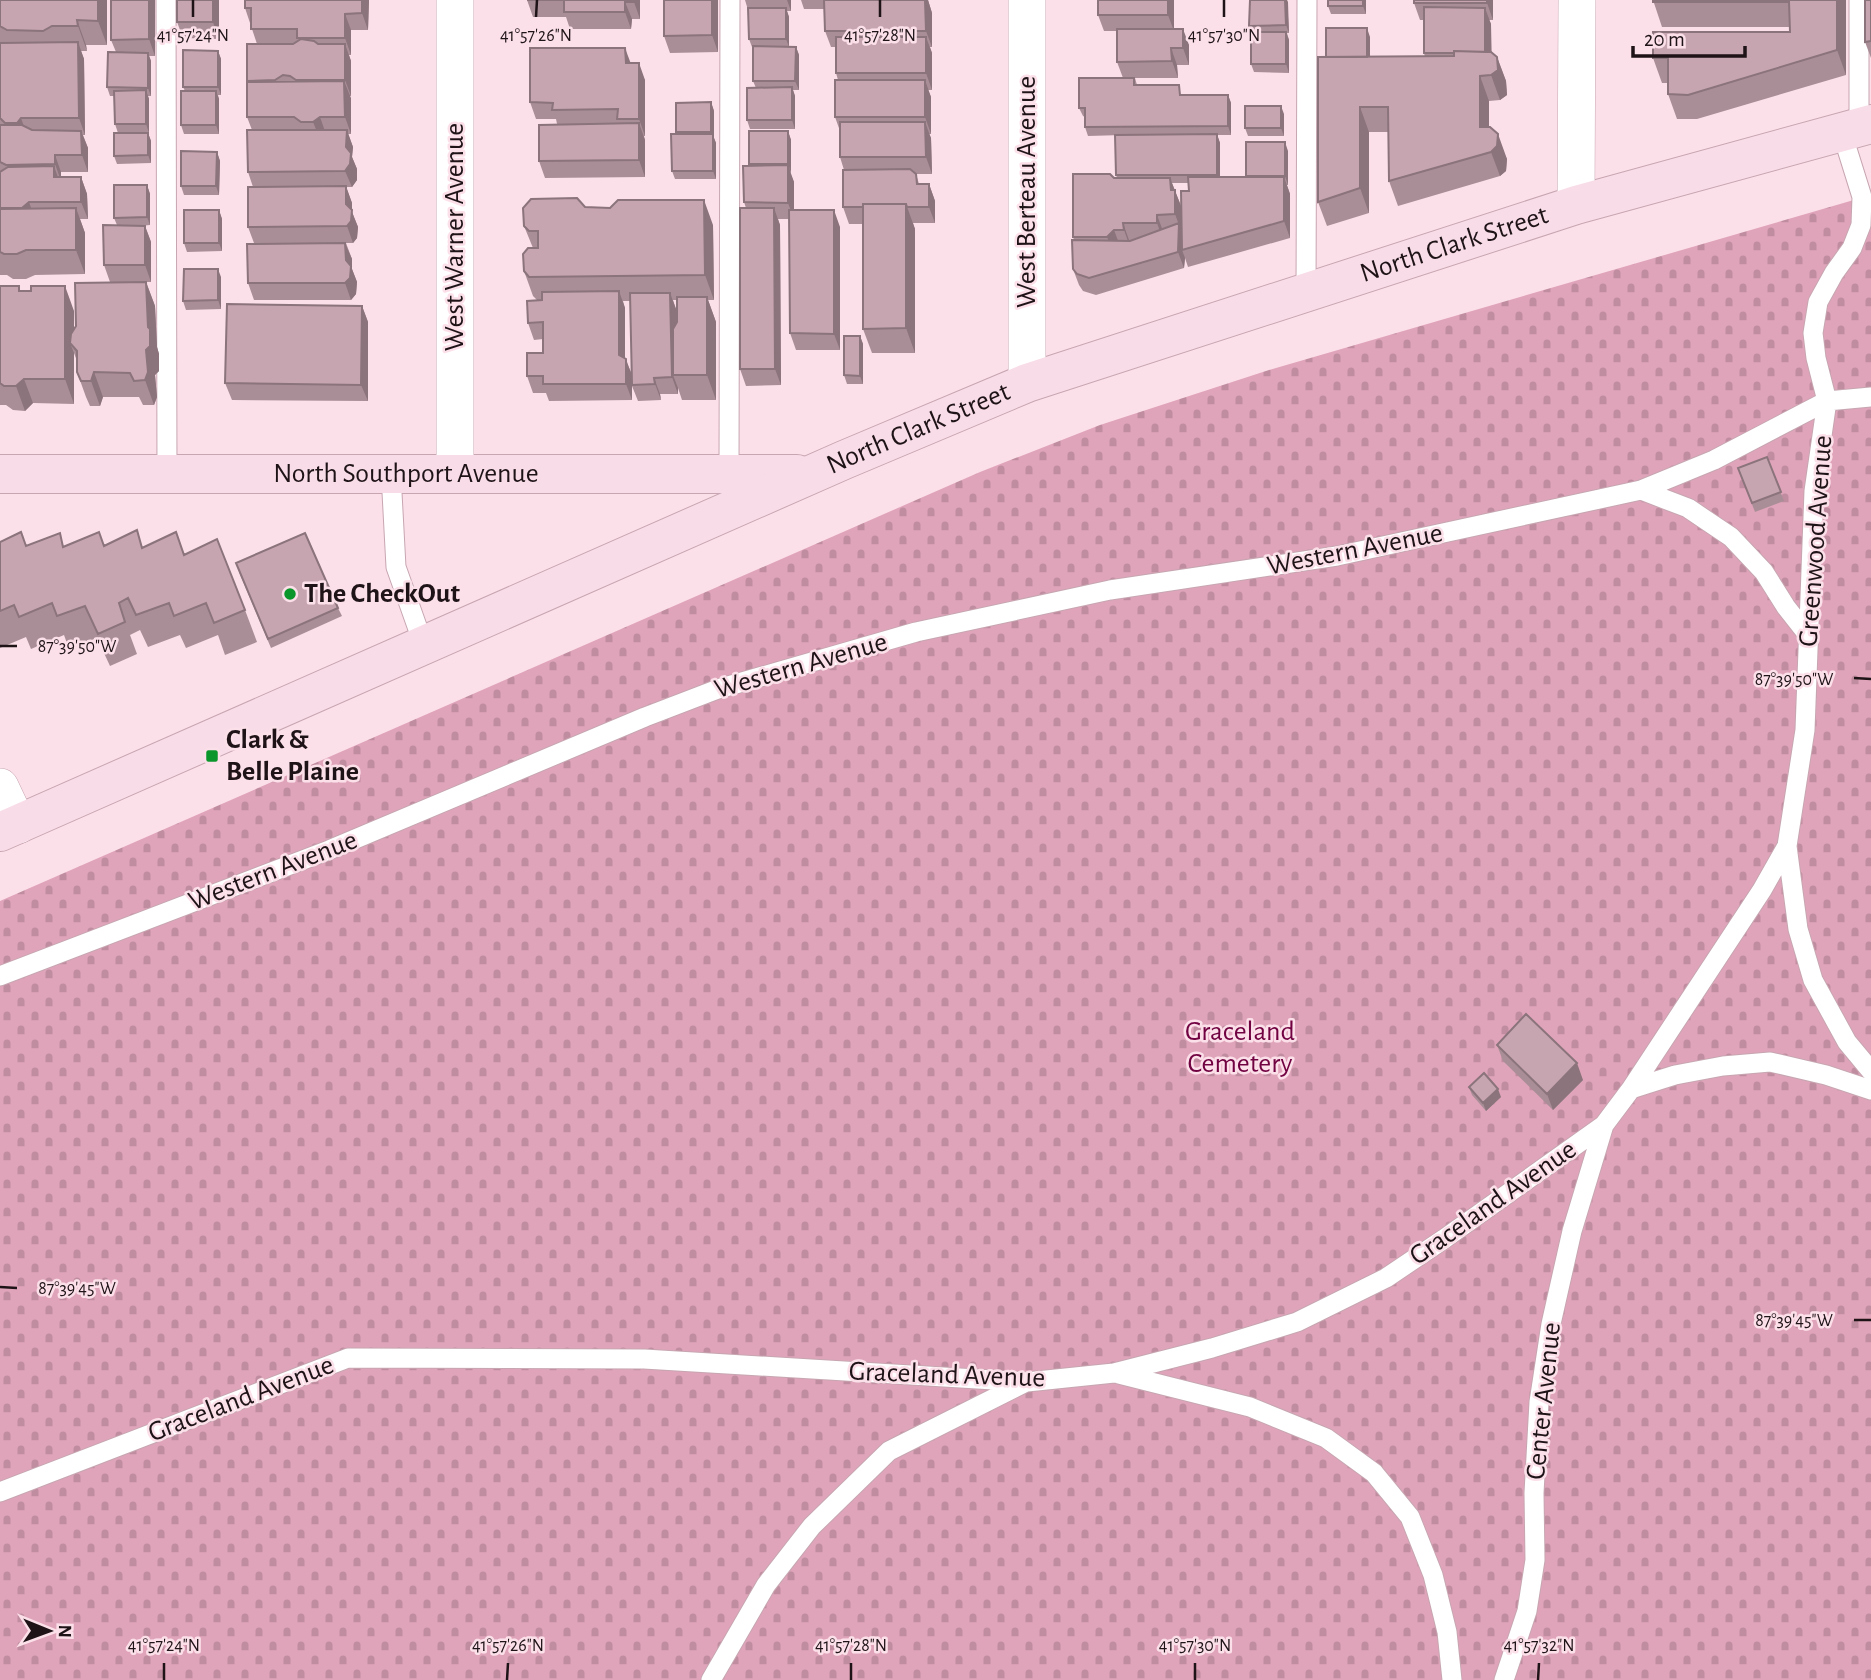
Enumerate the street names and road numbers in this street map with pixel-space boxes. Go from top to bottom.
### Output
street label: West Berteau Avenue [1013,76,1041,308]
street label: West Warner Avenue [441,123,469,351]
street label: North Clark Street [1357,201,1552,288]
street label: North Clark Street [823,378,1014,480]
street label: Greenwood Avenue [1795,434,1837,648]
street label: North Southport Avenue [273,460,539,488]
street label: Western Avenue [1265,519,1445,581]
street label: Western Avenue [711,628,891,704]
street label: Western Avenue [185,826,361,916]
street label: Graceland Avenue [1405,1135,1581,1271]
street label: Center Avenue [1522,1321,1566,1481]
street label: Graceland Avenue [144,1351,338,1447]
street label: Graceland Avenue [848,1358,1046,1392]

